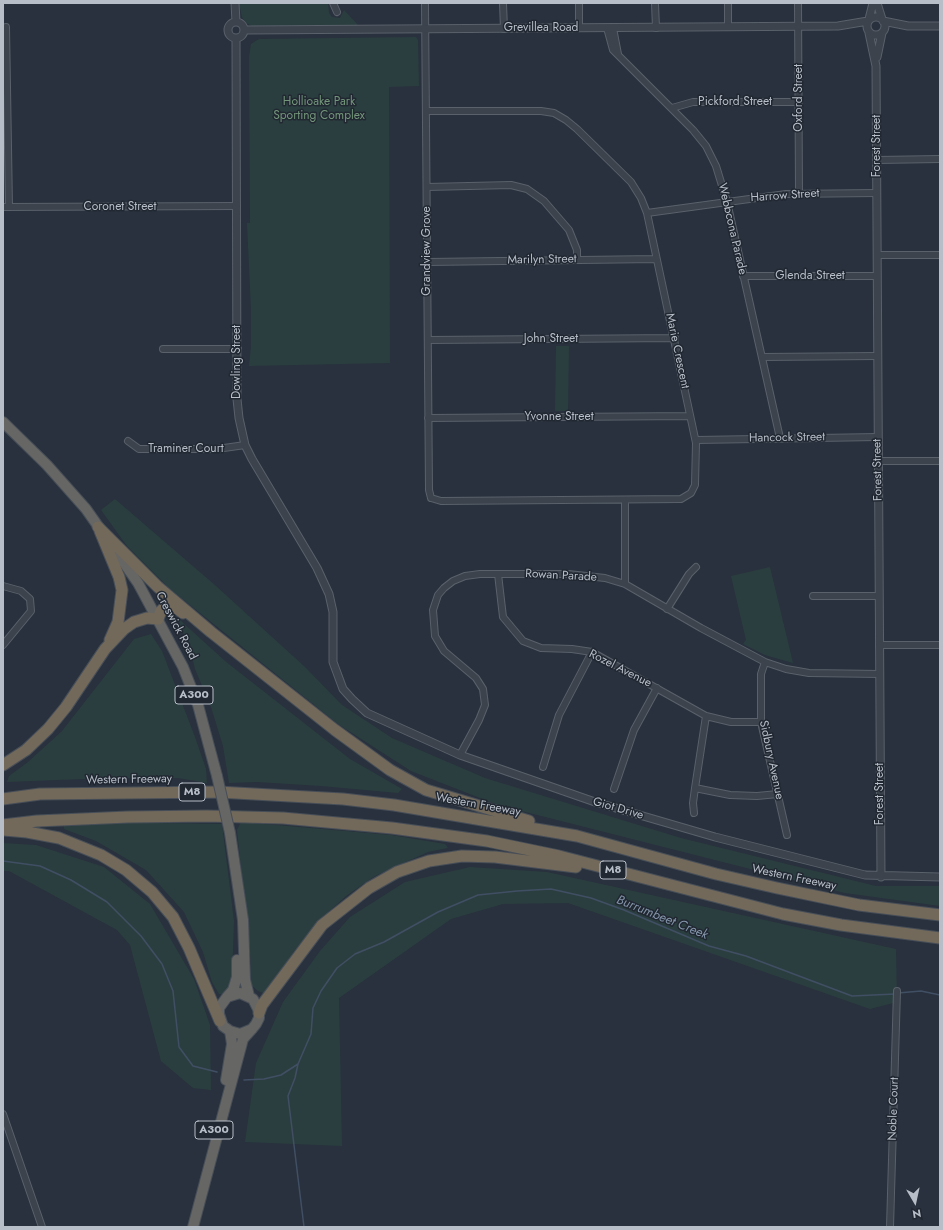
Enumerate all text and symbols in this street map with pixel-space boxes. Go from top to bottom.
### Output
street label: Grevillea Road [504,21,578,35]
street label: Oxford Street [792,64,806,132]
park label: Hollioake Park Sporting Complex [273,95,365,123]
street label: Pickford Street [698,95,772,109]
street label: Forest Street [870,115,884,177]
street label: Webbcona Parade [714,182,750,276]
street label: Harrow Street [750,186,820,206]
street label: Coronet Street [84,200,156,214]
street label: Grandview Grove [420,206,434,296]
street label: Marilyn Street [507,252,577,268]
street label: Glenda Street [775,269,845,283]
street label: Marie Crescent [662,312,692,390]
street label: Dowling Street [230,325,244,399]
street label: John Street [524,332,578,346]
street label: Yvonne Street [524,410,594,424]
street label: Hancock Street [749,430,825,446]
street label: Forest Street [870,439,886,501]
street label: Traminer Court [148,442,224,456]
street label: Rowan Parade [525,567,597,585]
street label: Creswick Road [152,590,200,662]
street label: Rozel Avenue [586,647,654,691]
road number: A300 [175,686,213,704]
street label: Sidbury Avenue [756,719,786,801]
street label: Forest Street [873,763,887,825]
street label: Western Freeway [86,772,172,788]
road number: M8 [179,783,205,801]
street label: Western Freeway [434,790,522,820]
street label: Giot Drive [591,795,645,823]
road number: M8 [600,861,626,879]
street label: Western Freeway [750,862,838,894]
water label: Burrumbeet Creek [614,893,710,943]
street label: Noble Court [886,1077,902,1141]
road number: A300 [195,1121,233,1139]
north arrow [895,1182,935,1222]
text: N [911,1205,922,1222]

